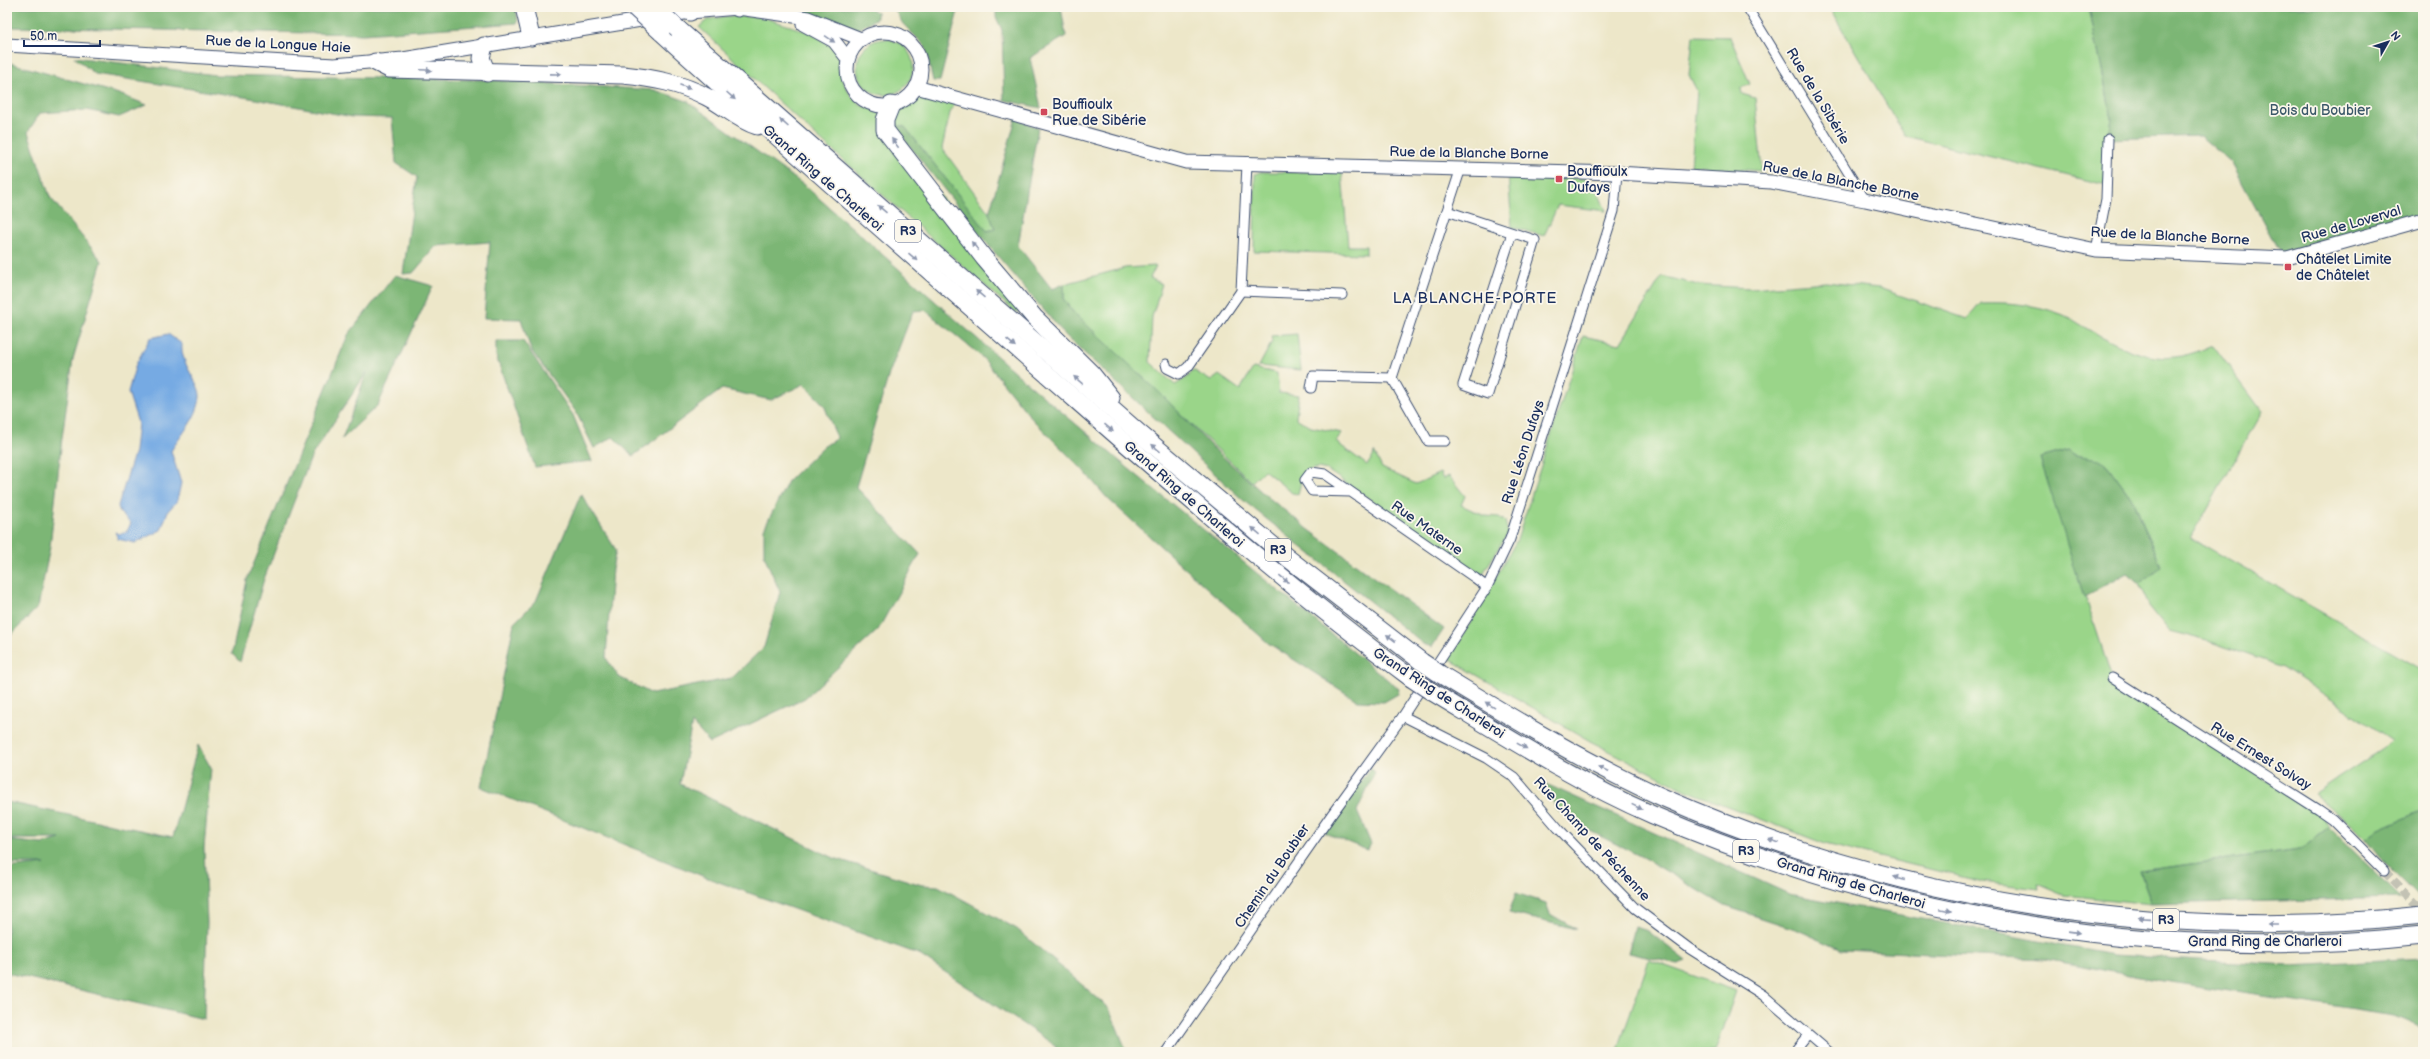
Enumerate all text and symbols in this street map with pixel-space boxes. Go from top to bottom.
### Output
scale bar [24,22,100,48]
north arrow [2368,22,2408,62]
text: 50 m [30,29,57,44]
text: N [2388,29,2403,43]
street label: Rue de la Longue Haie [205,32,351,56]
one-way arrow [824,35,835,43]
street label: Rue de la Sibérie [1783,45,1853,147]
one-way arrow [420,67,432,74]
one-way arrow [550,71,563,77]
one-way arrow [679,85,691,91]
one-way arrow [726,91,736,101]
place label: Bouffioulx Rue de Sibérie [1052,96,1146,129]
park label: Bois du Boubier [2270,102,2371,119]
marker: Bouffioulx Rue de Sibérie [1039,107,1049,117]
one-way arrow [779,118,789,128]
street label: Grand Ring de Charleroi [759,121,887,235]
one-way arrow [891,138,899,149]
street label: Rue de la Blanche Borne [1389,143,1549,163]
street label: Rue de la Blanche Borne [1761,157,1921,205]
place label: Bouffioulx Dufays [1567,163,1628,196]
marker: Bouffioulx Dufays [1554,174,1564,184]
street label: Rue de Loverval [2299,202,2403,246]
one-way arrow [876,204,887,213]
road number: R3 [895,220,921,242]
street label: Rue de la Blanche Borne [2090,223,2250,249]
one-way arrow [970,240,979,251]
place label: Châtelet Limite de Châtelet [2296,251,2392,284]
one-way arrow [908,252,918,262]
marker: Châtelet Limite de Châtelet [2283,262,2293,272]
district label: LA BLANCHE-PORTE [1393,289,1557,308]
one-way arrow [974,290,985,299]
one-way arrow [1006,338,1016,347]
one-way arrow [1072,375,1083,384]
street label: Rue Léon Dufays [1498,398,1548,506]
one-way arrow [1103,424,1114,433]
street label: Grand Ring de Charleroi [1120,437,1248,551]
one-way arrow [1151,443,1162,452]
street label: Rue Materne [1388,497,1466,559]
one-way arrow [1251,527,1261,536]
road number: R3 [1265,539,1291,561]
one-way arrow [1279,575,1290,584]
one-way arrow [1385,634,1396,643]
street label: Grand Ring de Charleroi [1370,644,1508,742]
one-way arrow [1484,701,1496,708]
street label: Rue Ernest Solvay [2208,718,2315,794]
one-way arrow [1516,743,1528,750]
one-way arrow [1598,766,1609,772]
street label: Rue Champ de Péchenne [1530,773,1654,905]
one-way arrow [1631,804,1643,810]
street label: Chemin du Boubier [1231,820,1314,931]
one-way arrow [1768,838,1780,844]
road number: R3 [1733,840,1759,862]
street label: Grand Ring de Charleroi [1775,854,1927,912]
one-way arrow [1893,875,1905,881]
one-way arrow [1939,907,1952,913]
road number: R3 [2153,909,2179,931]
one-way arrow [2138,915,2150,922]
one-way arrow [2267,921,2280,927]
one-way arrow [2068,929,2080,935]
street label: Grand Ring de Charleroi [2188,933,2342,950]

